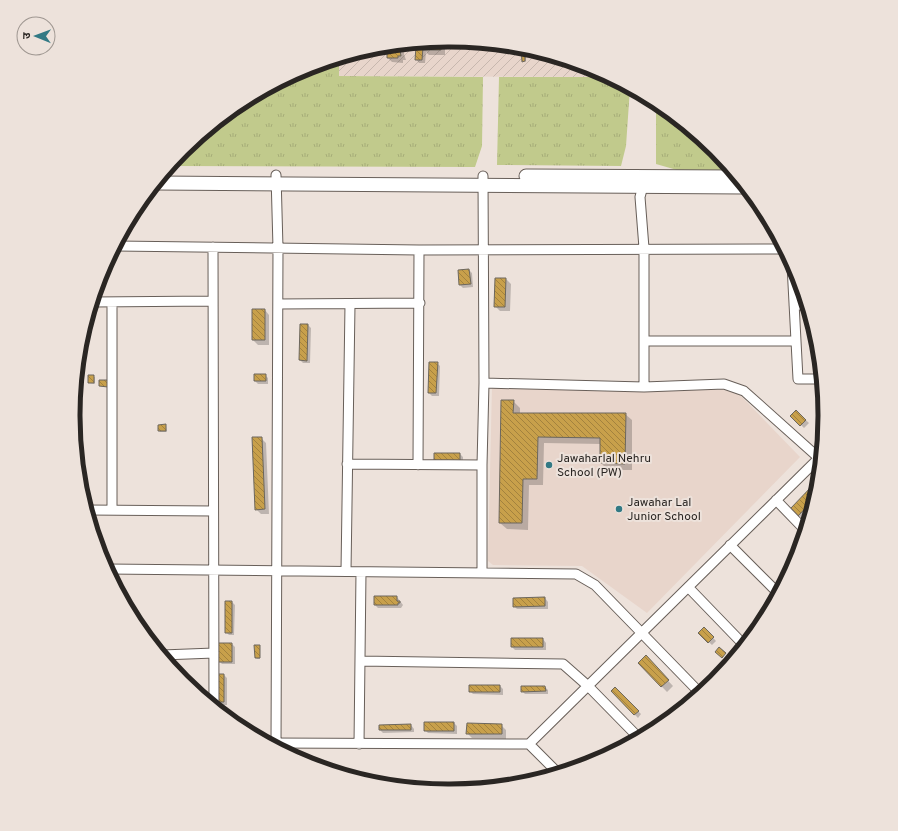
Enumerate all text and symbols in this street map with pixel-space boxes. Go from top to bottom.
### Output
north arrow [16,16,56,56]
text: उ [20,32,34,39]
place label: Jawaharlal Nehru School (PW) [557,451,651,481]
marker: Jawaharlal Nehru School (PW) [544,460,554,470]
place label: Jawahar Lal Junior School [627,495,701,525]
marker: Jawahar Lal Junior School [614,504,624,514]

